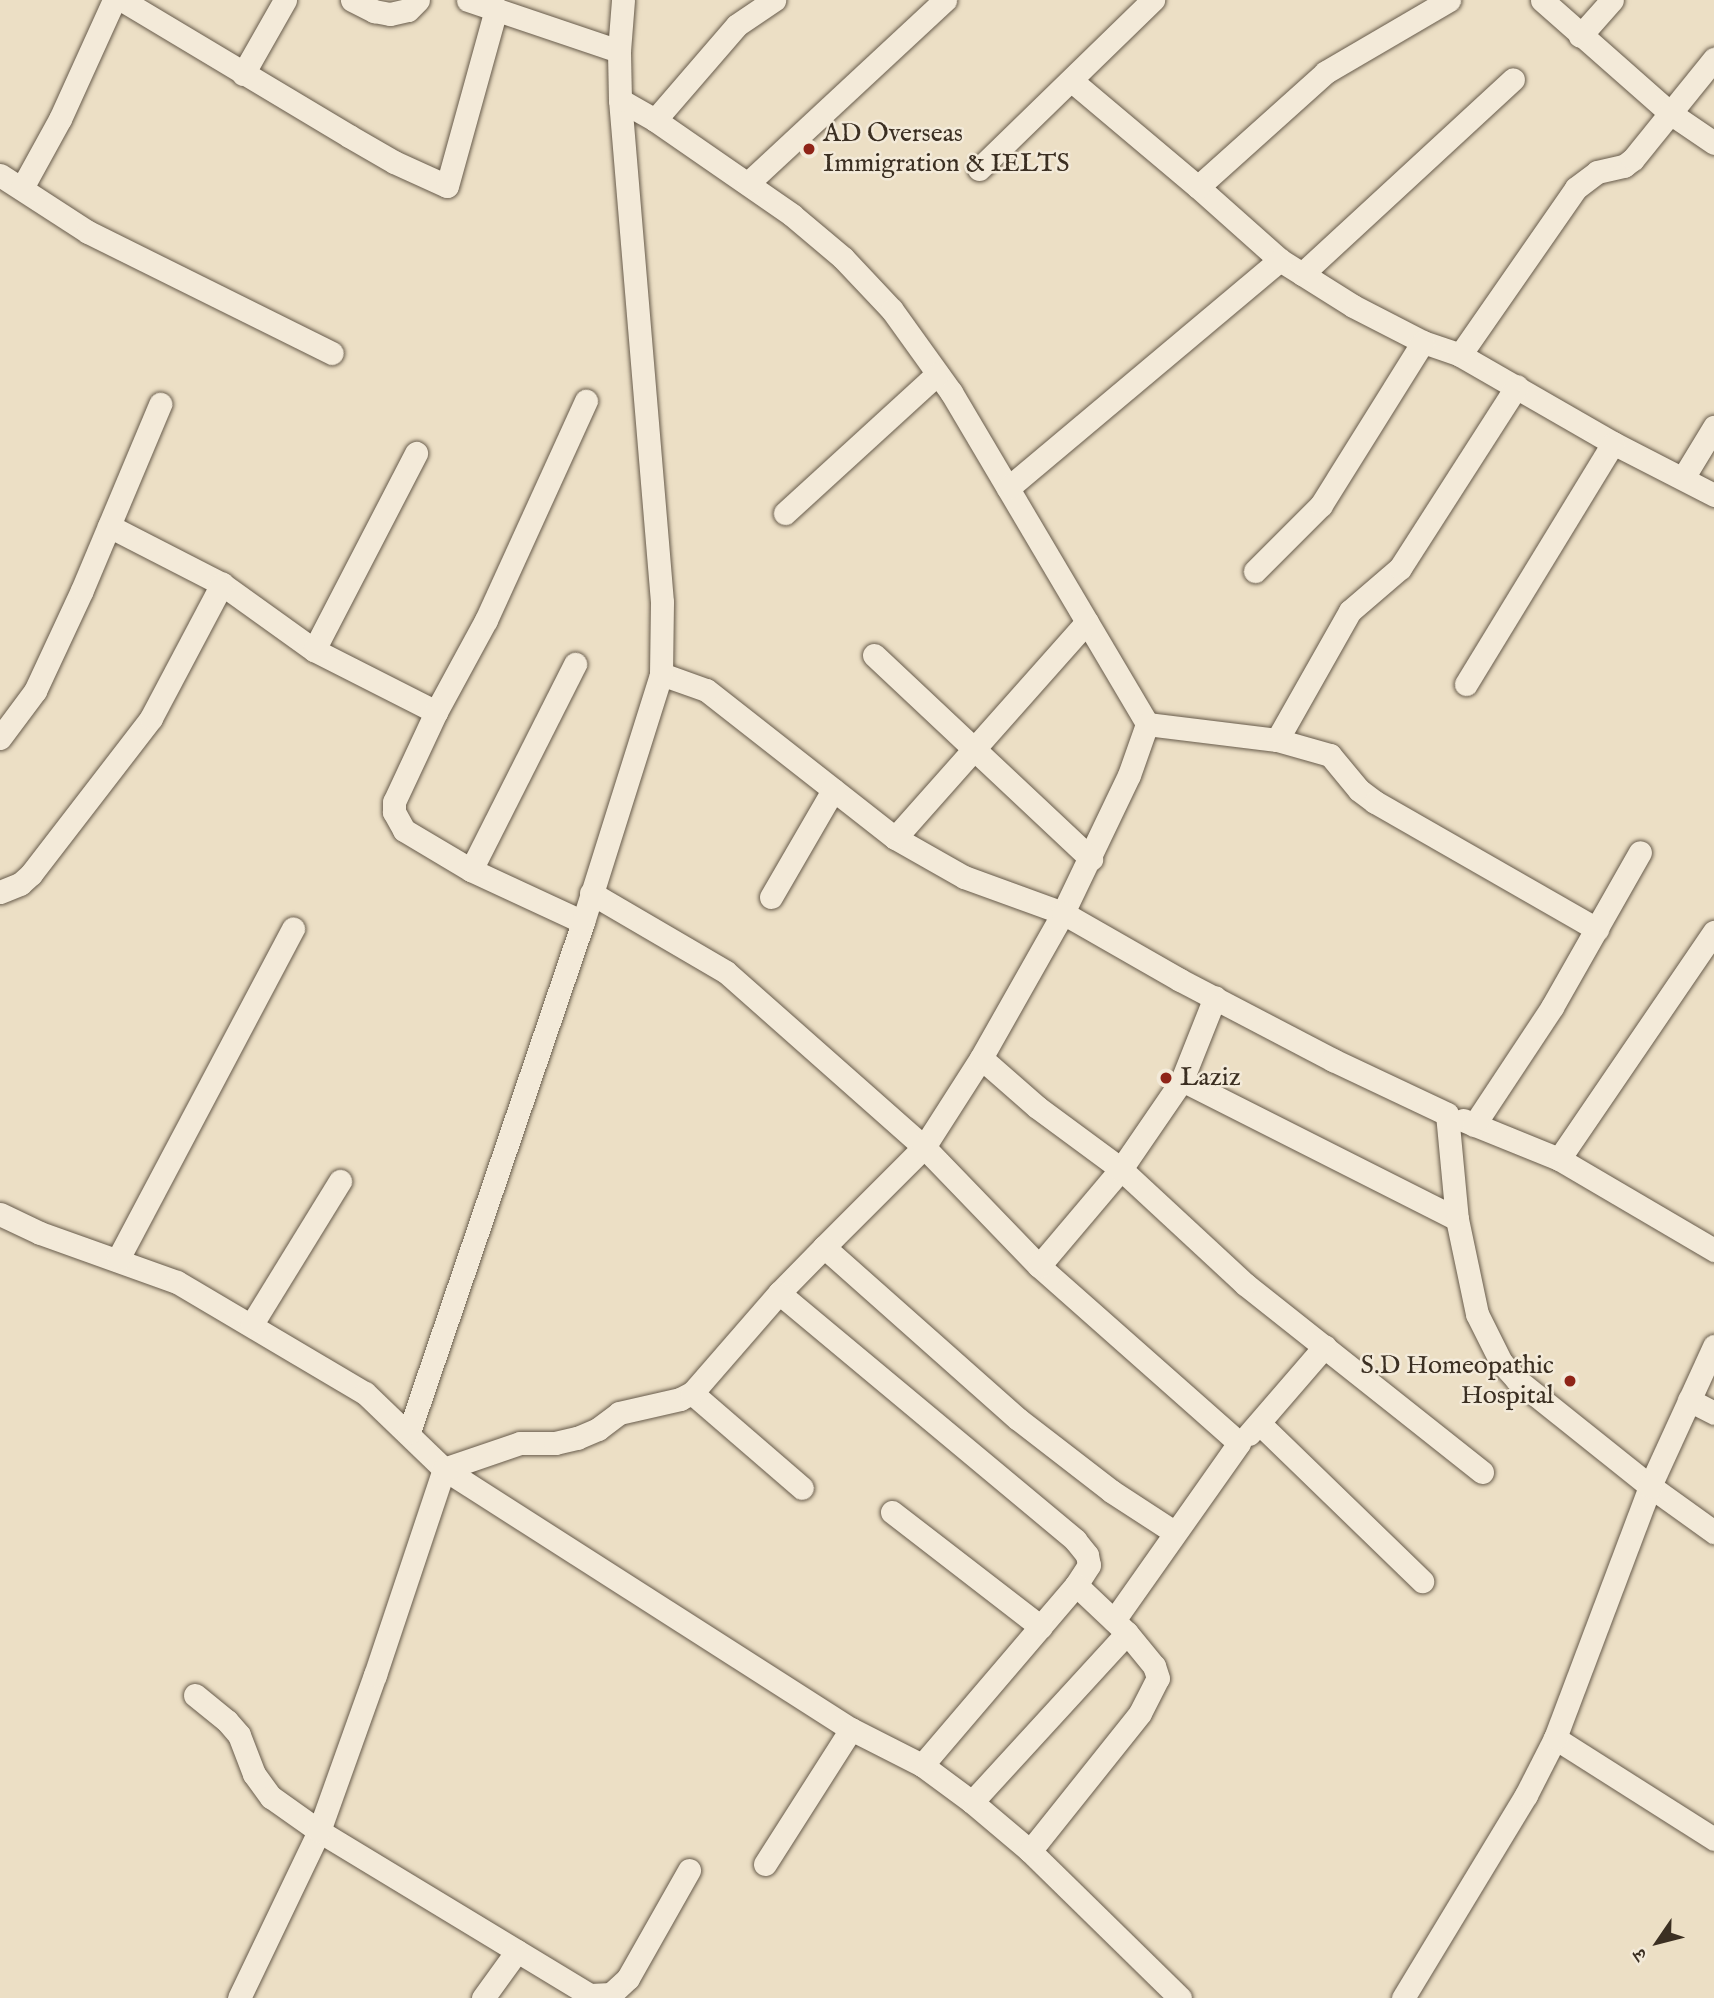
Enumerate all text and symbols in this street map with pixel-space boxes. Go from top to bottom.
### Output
place label: AD Overseas Immigration & IELTS [823,118,1070,180]
marker: AD Overseas Immigration & IELTS [801,141,817,157]
place label: Laziz [1180,1062,1241,1094]
marker: Laziz [1158,1070,1174,1086]
place label: S.D Homeopathic Hospital [1361,1350,1554,1412]
marker: S.D Homeopathic Hospital [1560,1371,1580,1391]
north arrow [1623,1907,1693,1977]
text: उ [1628,1943,1653,1965]

